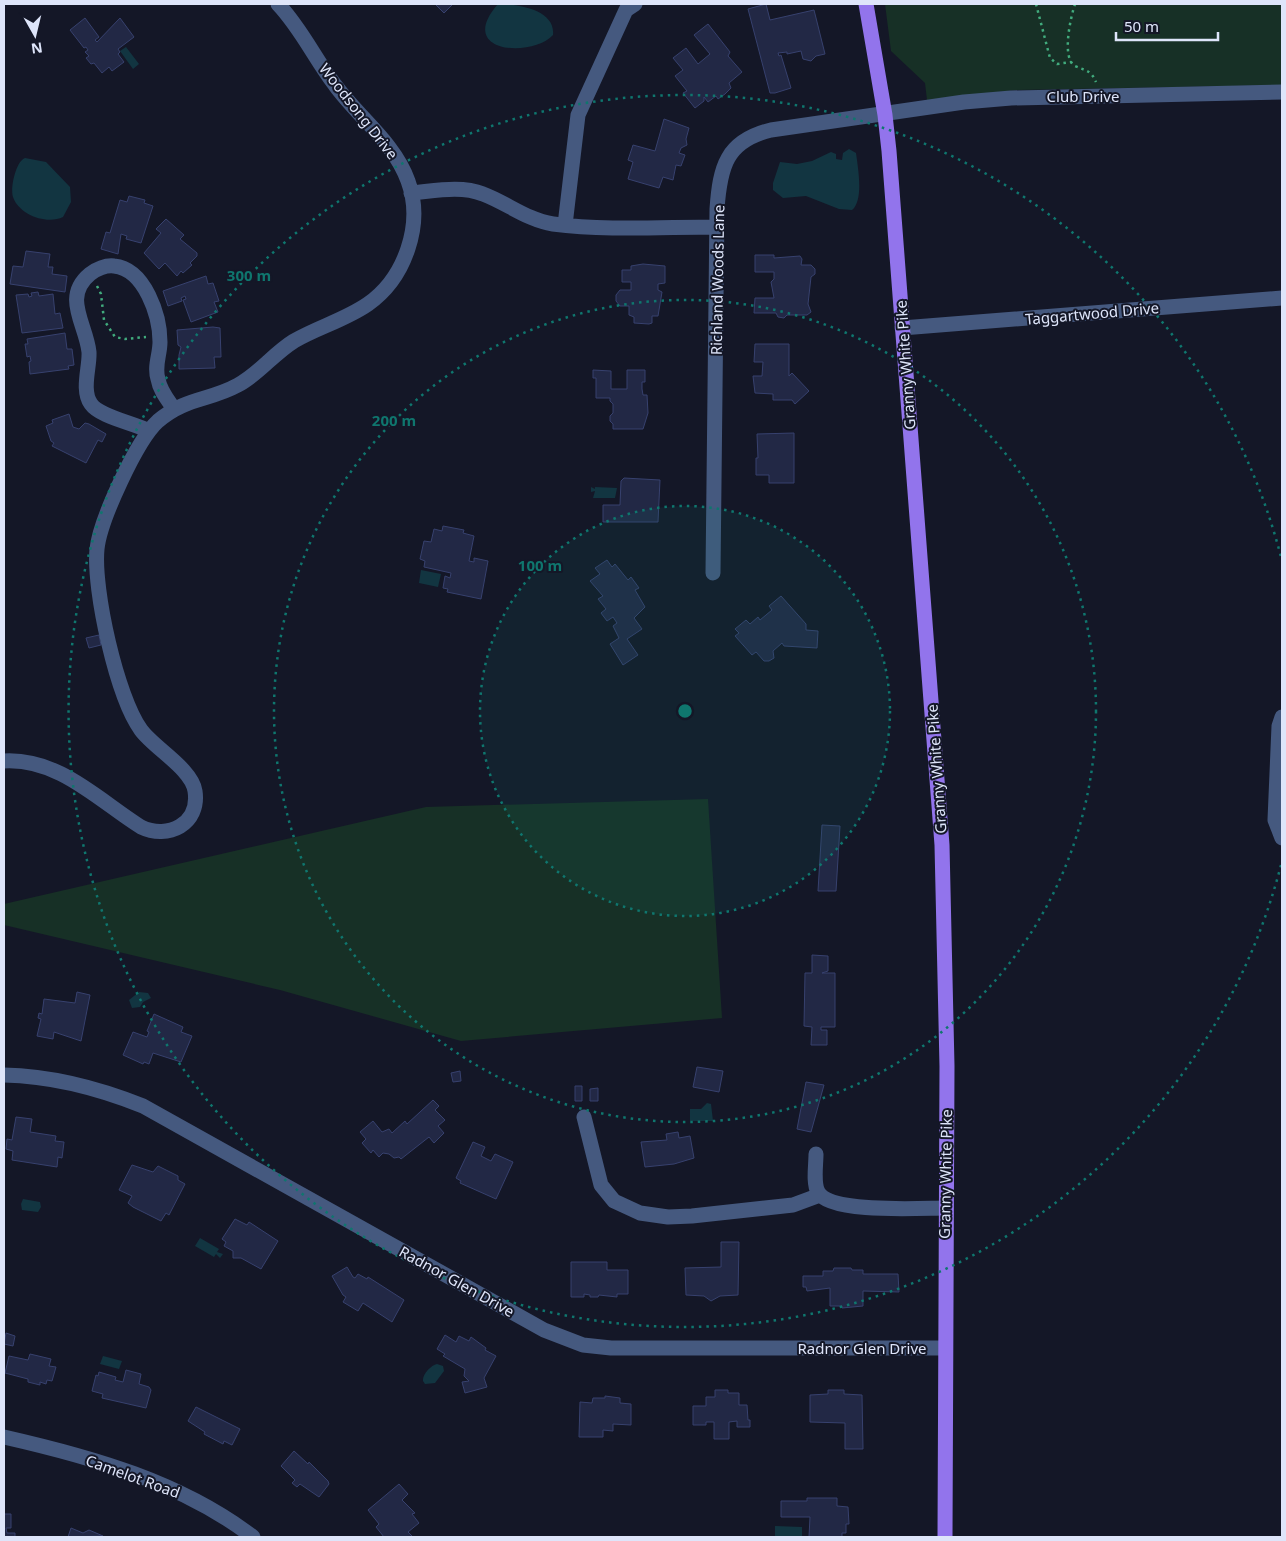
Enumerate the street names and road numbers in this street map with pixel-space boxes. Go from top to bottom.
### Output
street label: Woodsong Drive [315,59,403,163]
street label: Club Drive [1047,86,1119,106]
street label: Richland Woods Lane [706,205,728,355]
street label: Taggartwood Drive [1024,297,1160,329]
street label: Granny White Pike [891,300,919,430]
street label: Granny White Pike [922,704,950,834]
street label: Granny White Pike [934,1109,956,1239]
street label: Radnor Glen Drive [396,1241,518,1321]
street label: Radnor Glen Drive [798,1338,926,1358]
street label: Camelot Road [83,1450,183,1502]

